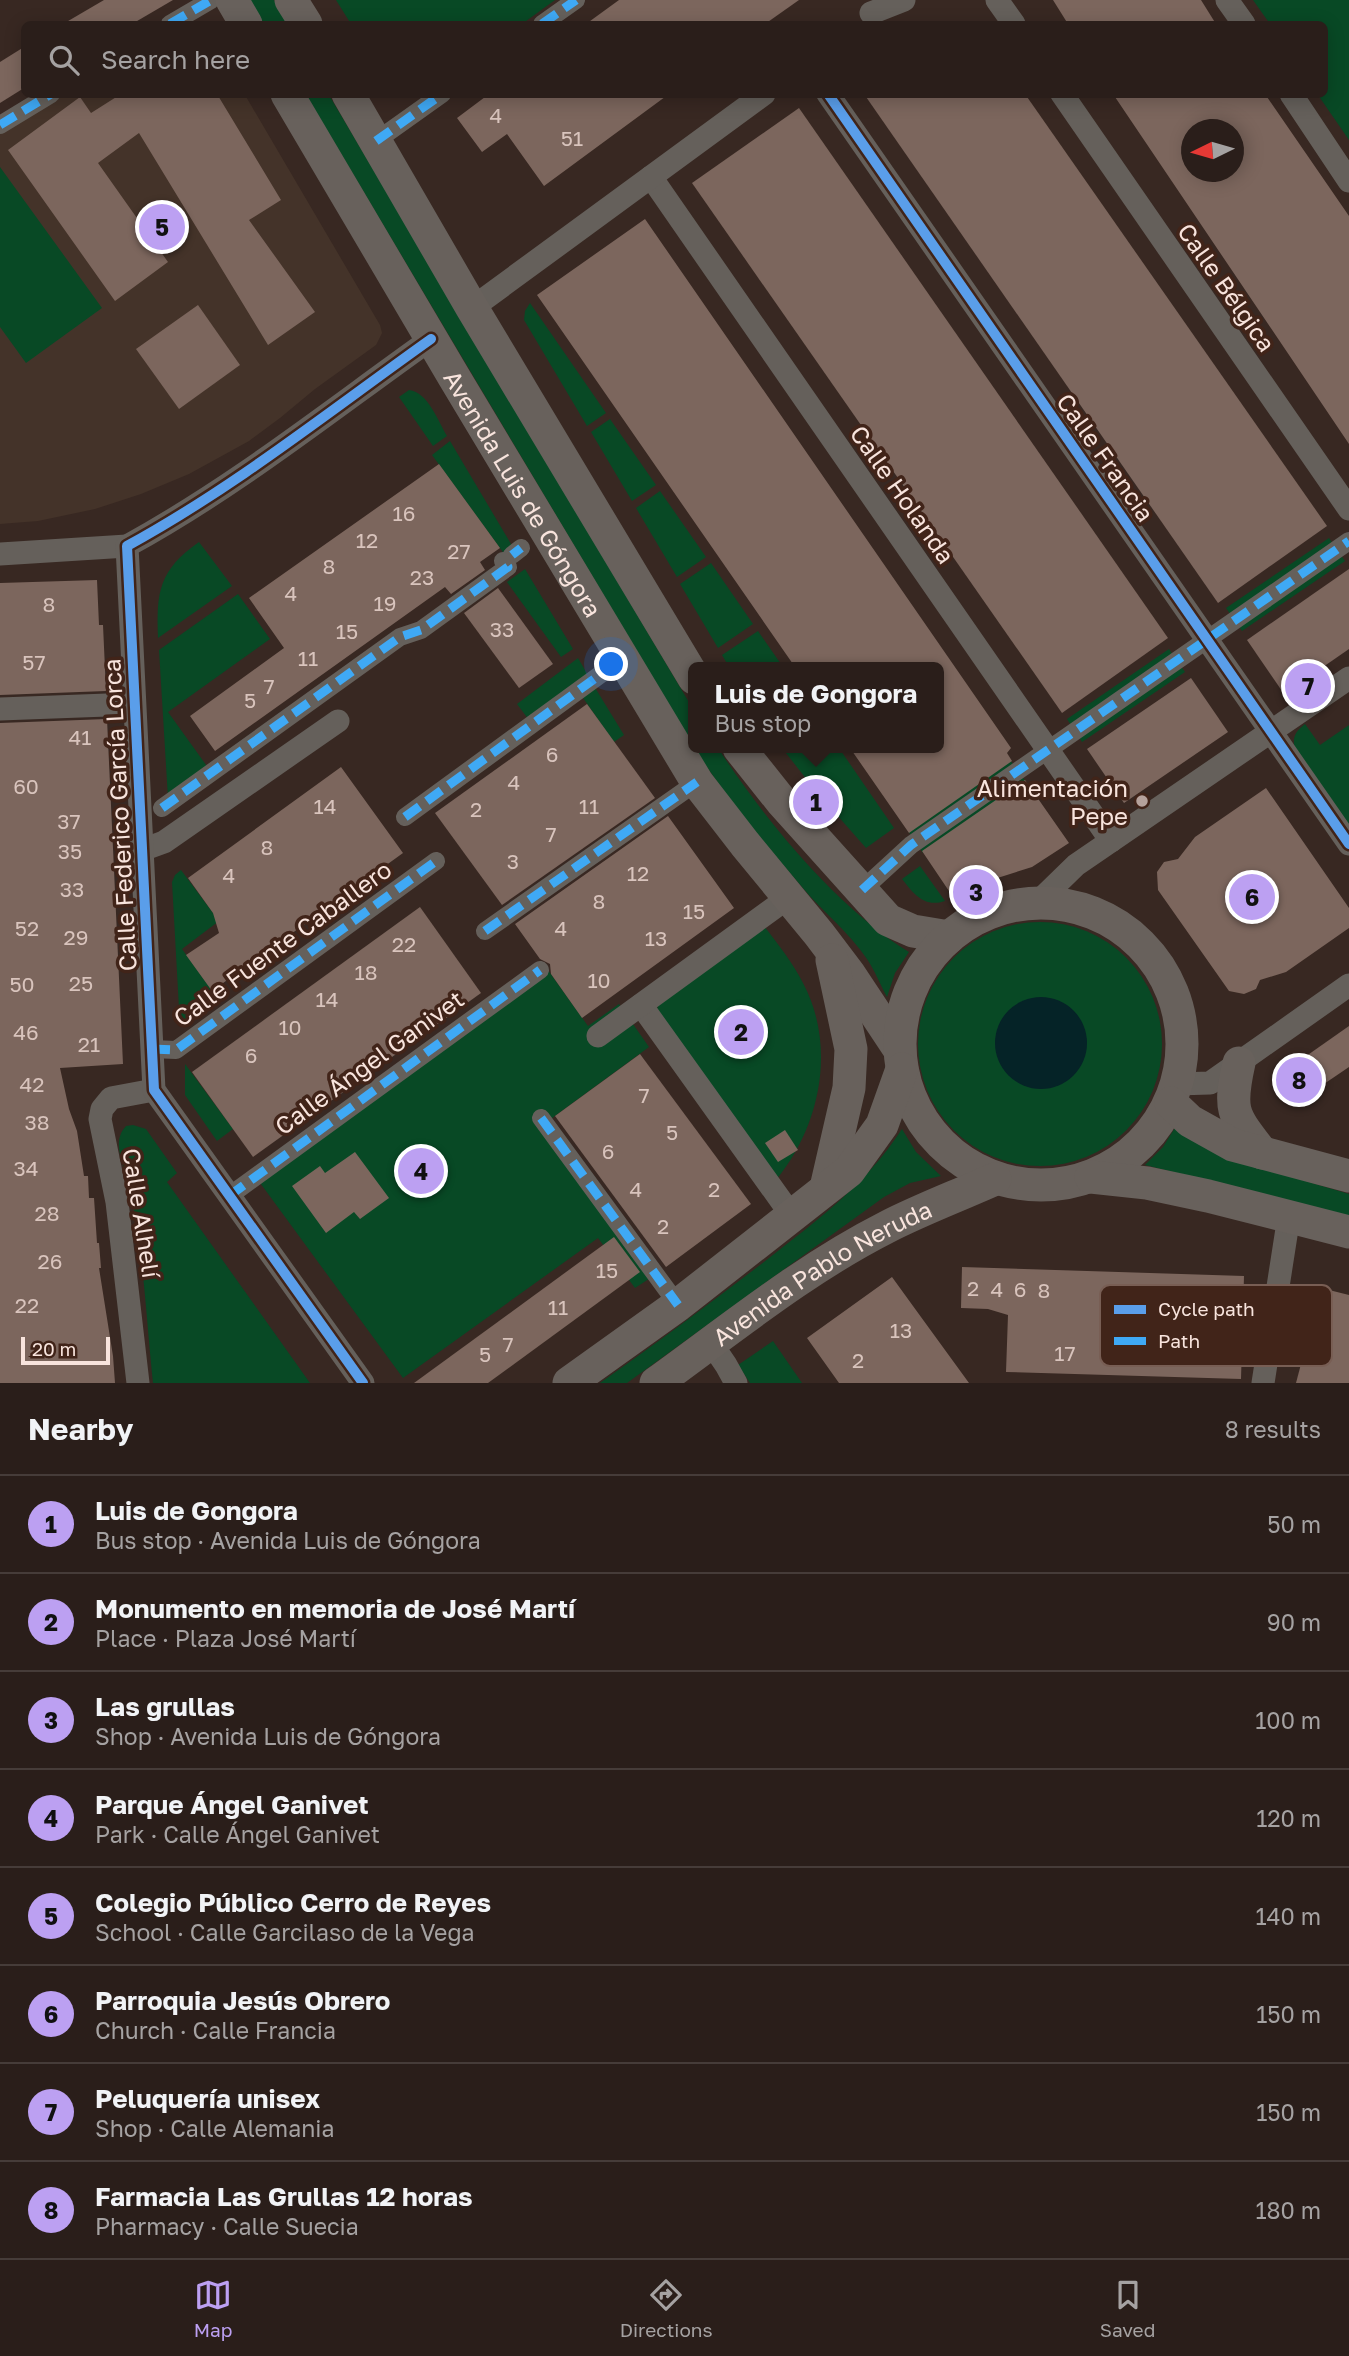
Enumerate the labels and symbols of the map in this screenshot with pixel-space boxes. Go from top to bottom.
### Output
house number: 4 [490,102,502,128]
north arrow [1181,119,1244,182]
house number: 51 [561,125,583,151]
pin: 5 [139,201,185,253]
street label: Calle Bélgica [1172,217,1282,357]
street label: Avenida Luis de Góngora [439,364,609,622]
street label: Calle Francia [1051,387,1161,527]
street label: Calle Holanda [845,419,961,569]
house number: 16 [393,500,415,526]
house number: 12 [356,527,378,553]
house number: 27 [447,538,471,564]
house number: 8 [323,553,335,579]
house number: 23 [410,564,434,590]
house number: 4 [285,580,297,606]
house number: 19 [374,590,396,616]
house number: 8 [43,591,55,617]
house number: 33 [490,616,514,642]
house number: 15 [336,618,358,644]
house number: 11 [298,645,318,671]
your location [594,647,628,681]
house number: 57 [22,649,46,675]
street label: Calle Federico García Lorca [96,658,142,972]
pin: 7 [1285,660,1331,712]
house number: 7 [263,673,275,699]
house number: 5 [244,687,256,713]
house number: 41 [69,724,92,750]
house number: 6 [546,741,558,767]
house number: 4 [508,769,520,795]
house number: 60 [13,773,39,799]
place label: Alimentación Pepe [977,773,1128,830]
pin: 1 [793,776,839,828]
house number: 14 [314,793,337,819]
house number: 11 [579,793,599,819]
marker: Alimentación Pepe [1134,793,1150,809]
house number: 2 [470,796,482,822]
house number: 37 [57,808,81,834]
house number: 7 [545,821,557,847]
house number: 8 [261,834,273,860]
house number: 35 [58,838,82,864]
house number: 3 [507,848,519,874]
street label: Calle Fuente Caballero [167,854,397,1032]
house number: 12 [627,860,649,886]
house number: 4 [223,862,235,888]
pin: 3 [953,866,999,918]
pin: 6 [1229,871,1275,923]
house number: 33 [60,876,84,902]
house number: 8 [593,888,605,914]
house number: 15 [683,898,705,924]
house number: 52 [15,915,39,941]
house number: 4 [555,915,567,941]
house number: 29 [64,924,88,950]
house number: 13 [645,925,667,951]
house number: 22 [392,931,416,957]
house number: 18 [355,959,378,985]
house number: 10 [587,967,611,993]
house number: 25 [69,970,93,996]
house number: 50 [9,971,35,997]
street label: Calle Ángel Ganivet [269,984,469,1140]
house number: 14 [316,986,339,1012]
pin: 2 [718,1006,764,1058]
house number: 10 [278,1014,302,1040]
house number: 46 [13,1019,39,1045]
house number: 21 [78,1031,100,1057]
house number: 6 [245,1042,257,1068]
pin: 8 [1276,1054,1322,1106]
house number: 42 [20,1071,45,1097]
house number: 7 [638,1082,650,1108]
house number: 38 [24,1109,50,1135]
house number: 5 [666,1119,678,1145]
house number: 6 [602,1138,614,1164]
pin: 4 [398,1145,444,1197]
street label: Calle Alhelí [117,1146,167,1282]
house number: 34 [13,1155,39,1181]
house number: 4 [630,1176,642,1202]
house number: 2 [708,1176,720,1202]
street label: Avenida Pablo Neruda [706,1194,936,1351]
house number: 28 [35,1200,60,1226]
house number: 2 [657,1213,669,1239]
house number: 26 [38,1248,62,1274]
house number: 15 [596,1257,618,1283]
house number: 2 [967,1275,979,1301]
house number: 4 [991,1276,1003,1302]
house number: 6 [1014,1276,1026,1302]
house number: 8 [1038,1277,1050,1303]
legend [1100,1285,1332,1366]
house number: 22 [15,1292,39,1318]
house number: 11 [548,1294,568,1320]
text: Cycle path [1158,1297,1255,1320]
house number: 13 [890,1317,912,1343]
text: Path [1158,1329,1200,1352]
house number: 7 [502,1331,514,1357]
scale bar [21,1334,110,1366]
house number: 17 [1054,1340,1076,1366]
house number: 5 [479,1341,491,1367]
house number: 2 [852,1347,864,1373]

